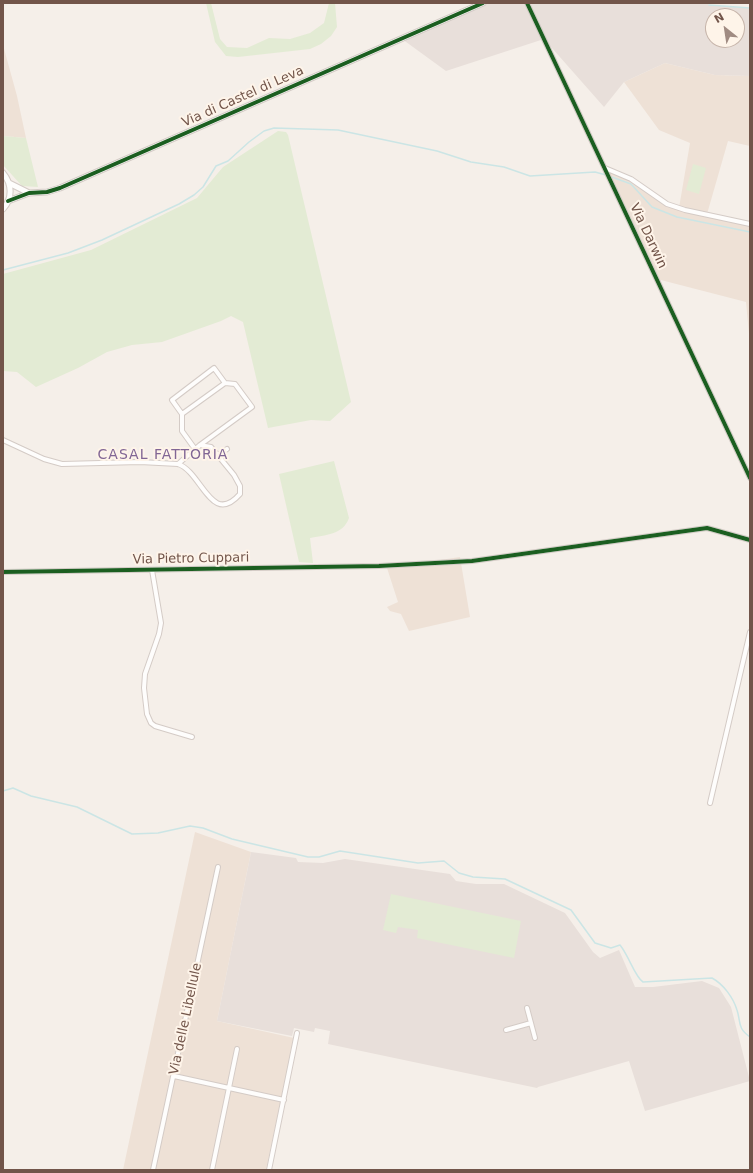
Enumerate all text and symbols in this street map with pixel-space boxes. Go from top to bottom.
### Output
north arrow [705,8,745,48]
text: N [712,10,726,26]
street label: Via di Castel di Leva [180,63,306,131]
street label: Via Darwin [626,201,670,271]
district label: CASAL FATTORIA [98,447,228,463]
street label: Via Pietro Cuppari [133,550,249,568]
street label: Via delle Libellule [167,962,205,1076]

